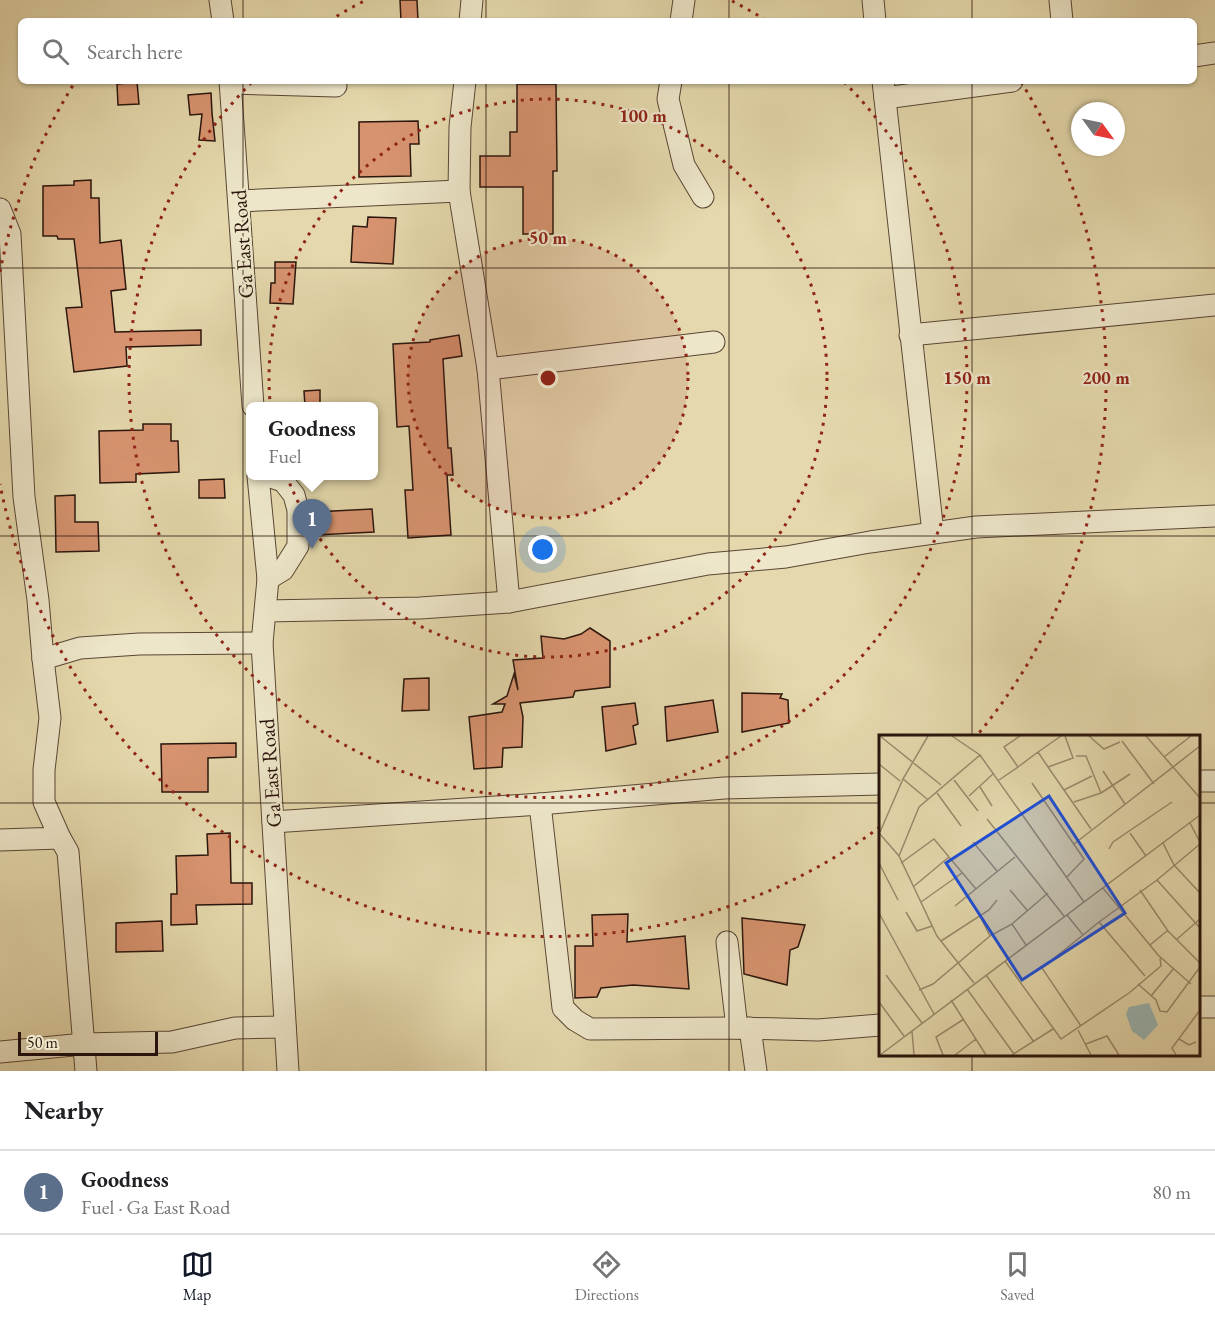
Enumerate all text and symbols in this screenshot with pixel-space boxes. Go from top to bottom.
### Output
search box [18,18,1197,84]
icon: search [39,35,72,68]
text: Search here [87,37,182,66]
north arrow [1071,102,1125,156]
text: 100 m [619,104,667,127]
street label: Ga East Road [225,188,259,299]
text: 50 m [529,226,567,249]
text: 150 m [943,366,991,389]
text: 200 m [1082,366,1130,389]
centre of rings [538,368,558,388]
popup [246,402,378,480]
text: Goodness [268,414,356,443]
text: Fuel [268,443,302,469]
pin: 1 [292,500,332,549]
your location [528,535,557,564]
street label: Ga East Road [253,717,287,828]
inset map [879,735,1200,1056]
scale bar [18,1029,158,1056]
text: 50 m [27,1032,58,1053]
text: Nearby [24,1093,104,1127]
text: Goodness [81,1165,169,1194]
text: 1 [38,1179,49,1205]
text: 80 m [1152,1179,1191,1205]
text: Fuel · Ga East Road [81,1194,230,1220]
tab: Map [181,1248,214,1305]
tab: Directions [575,1248,639,1305]
tab: Saved [1000,1248,1034,1305]

